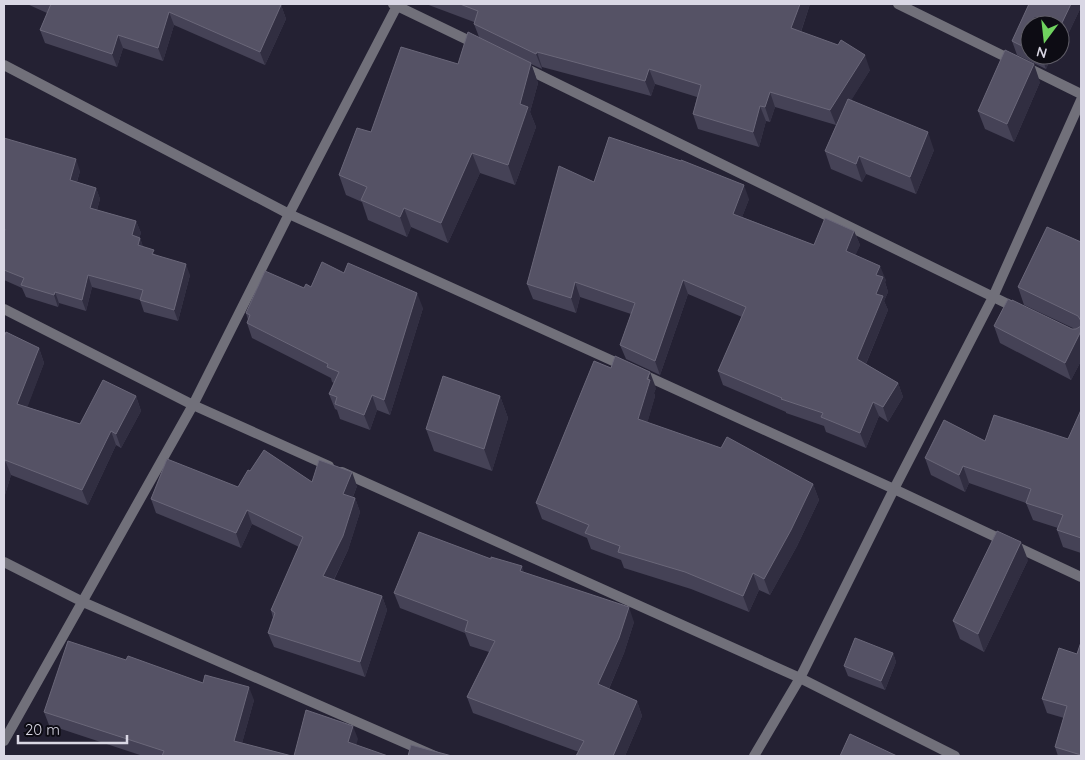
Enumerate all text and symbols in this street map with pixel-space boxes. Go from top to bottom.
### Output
north arrow [1020,15,1070,65]
text: N [1034,43,1049,63]
scale bar [18,712,126,744]
text: 20 m [25,720,60,739]

